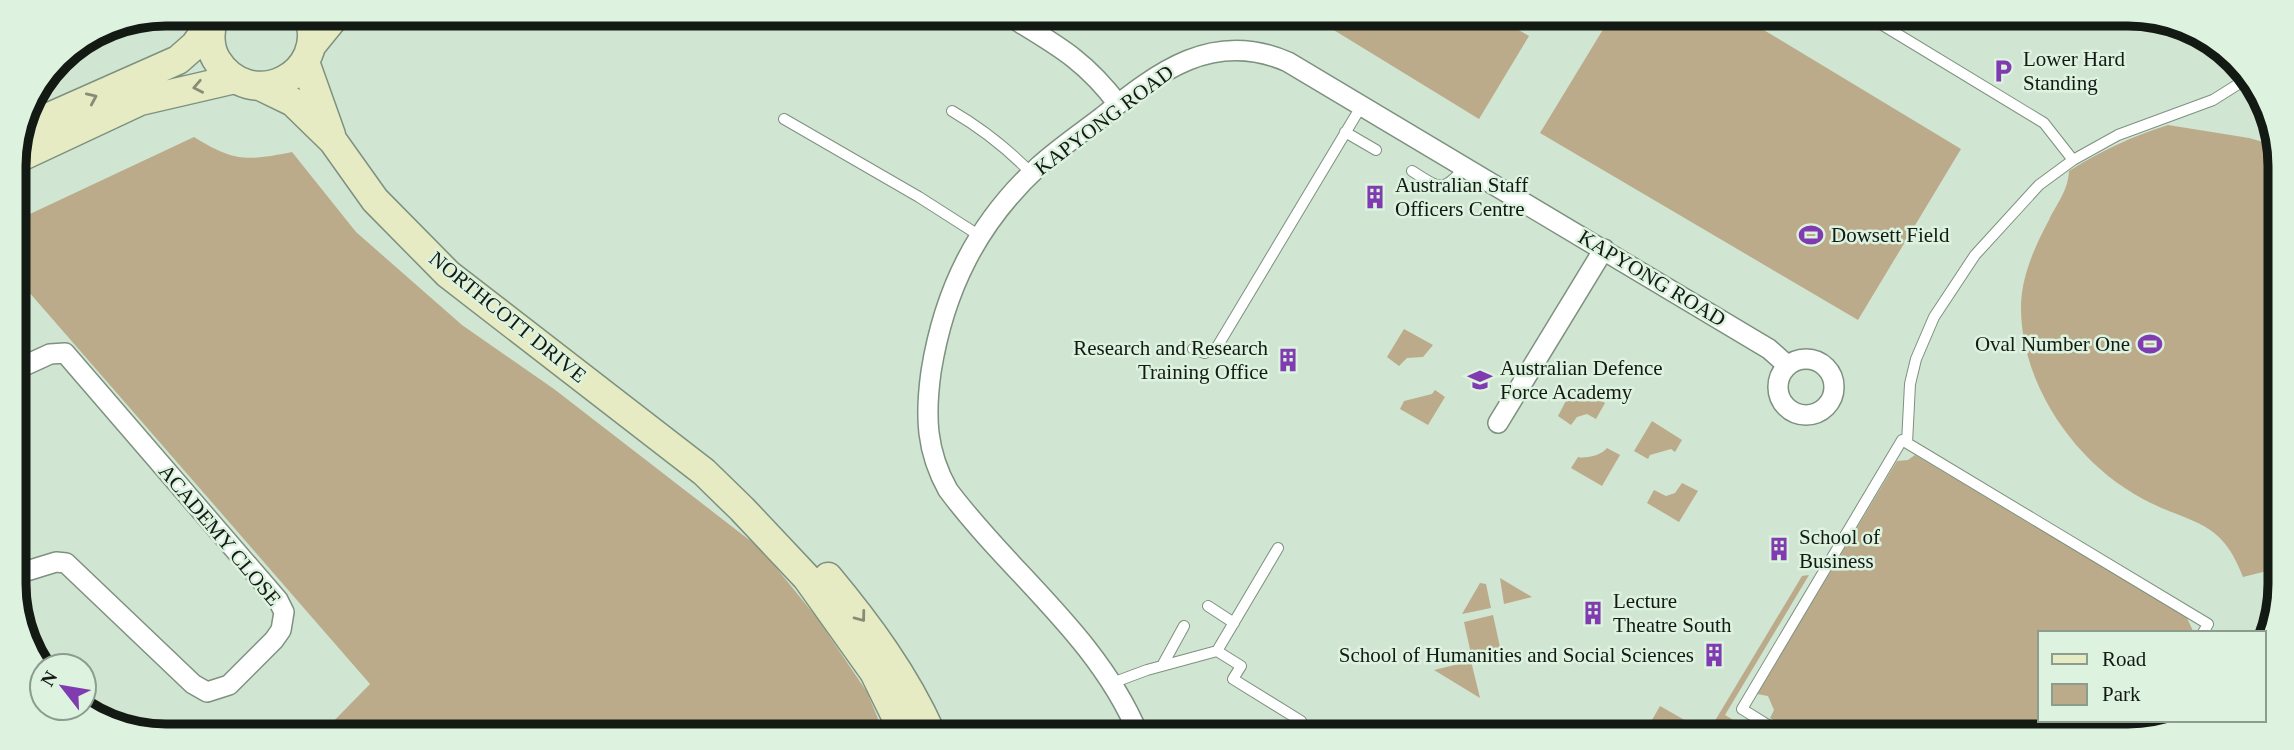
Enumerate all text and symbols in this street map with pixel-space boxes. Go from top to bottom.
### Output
place label: Lower Hard Standing [2023,47,2126,95]
parking icon: Lower Hard Standing [1989,57,2017,85]
street label: KAPYONG ROAD [1030,60,1178,180]
one-way arrow [192,78,204,93]
one-way arrow [85,92,97,106]
place label: Australian Staff Officers Centre [1395,173,1528,221]
building icon: Australian Staff Officers Centre [1361,183,1389,211]
sports icon: Dowsett Field [1797,221,1825,249]
place label: Dowsett Field [1831,223,1950,247]
street label: KAPYONG ROAD [1574,225,1730,331]
street label: NORTHCOTT DRIVE [425,246,591,388]
sports icon: Oval Number One [2136,330,2164,358]
place label: Oval Number One [1975,332,2130,356]
place label: Research and Research Training Office [1073,336,1268,384]
building icon: Research and Research Training Office [1274,346,1302,374]
place label: Australian Defence Force Academy [1500,356,1663,404]
school or university icon: Australian Defence Force Academy [1466,366,1494,394]
street label: ACADEMY CLOSE [154,459,286,611]
place label: School of Business [1799,525,1880,573]
building icon: School of Business [1765,535,1793,563]
place label: Lecture Theatre South [1613,589,1732,637]
building icon: Lecture Theatre South [1579,599,1607,627]
one-way arrow [852,609,865,621]
legend [2038,631,2266,722]
building icon: School of Humanities and Social Sciences [1700,641,1728,669]
place label: School of Humanities and Social Sciences [1339,643,1694,667]
text: Road [2102,647,2147,671]
north arrow [28,652,98,722]
text: N [36,667,62,690]
text: Park [2102,682,2141,706]

